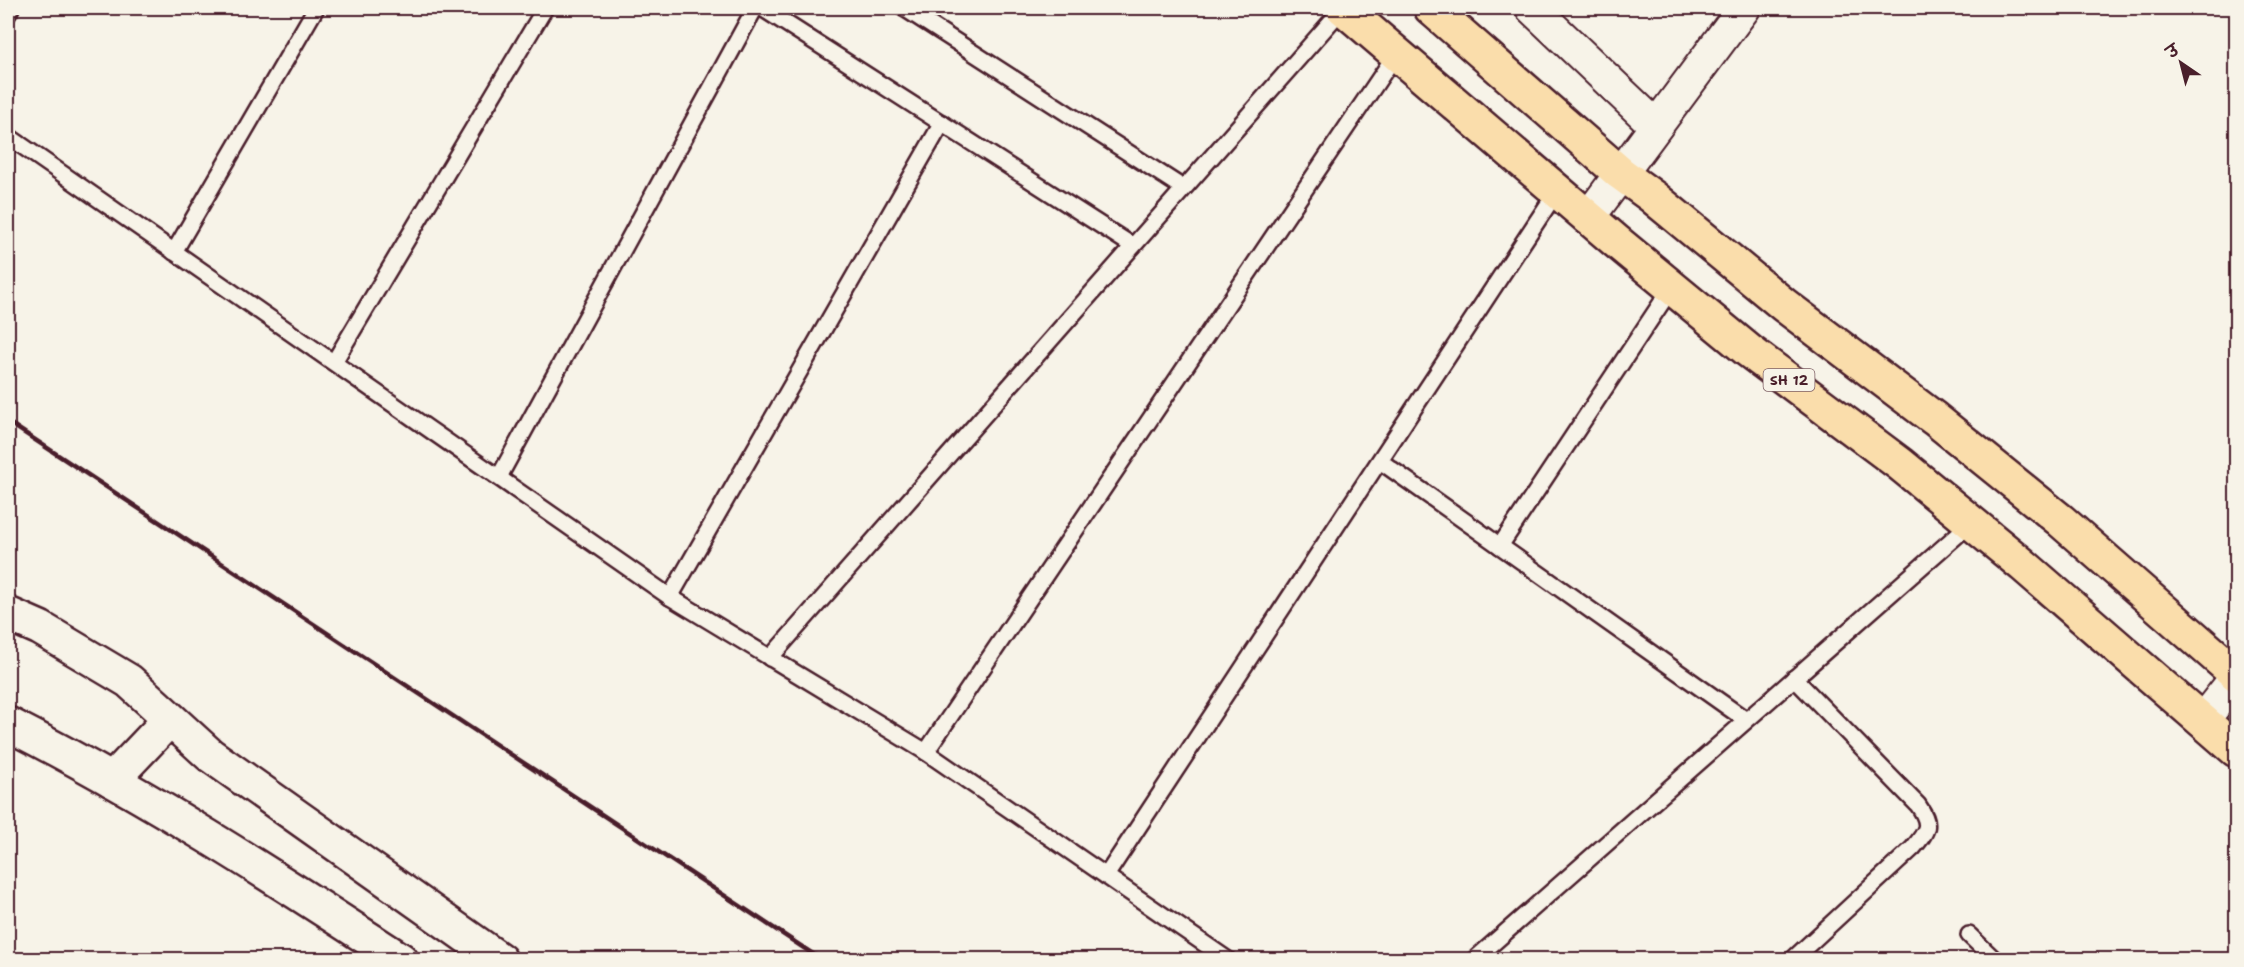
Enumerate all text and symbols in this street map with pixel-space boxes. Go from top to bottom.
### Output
north arrow [2151,33,2211,93]
text: उ [2161,39,2184,64]
road number: SH 12 [1764,369,1814,391]

